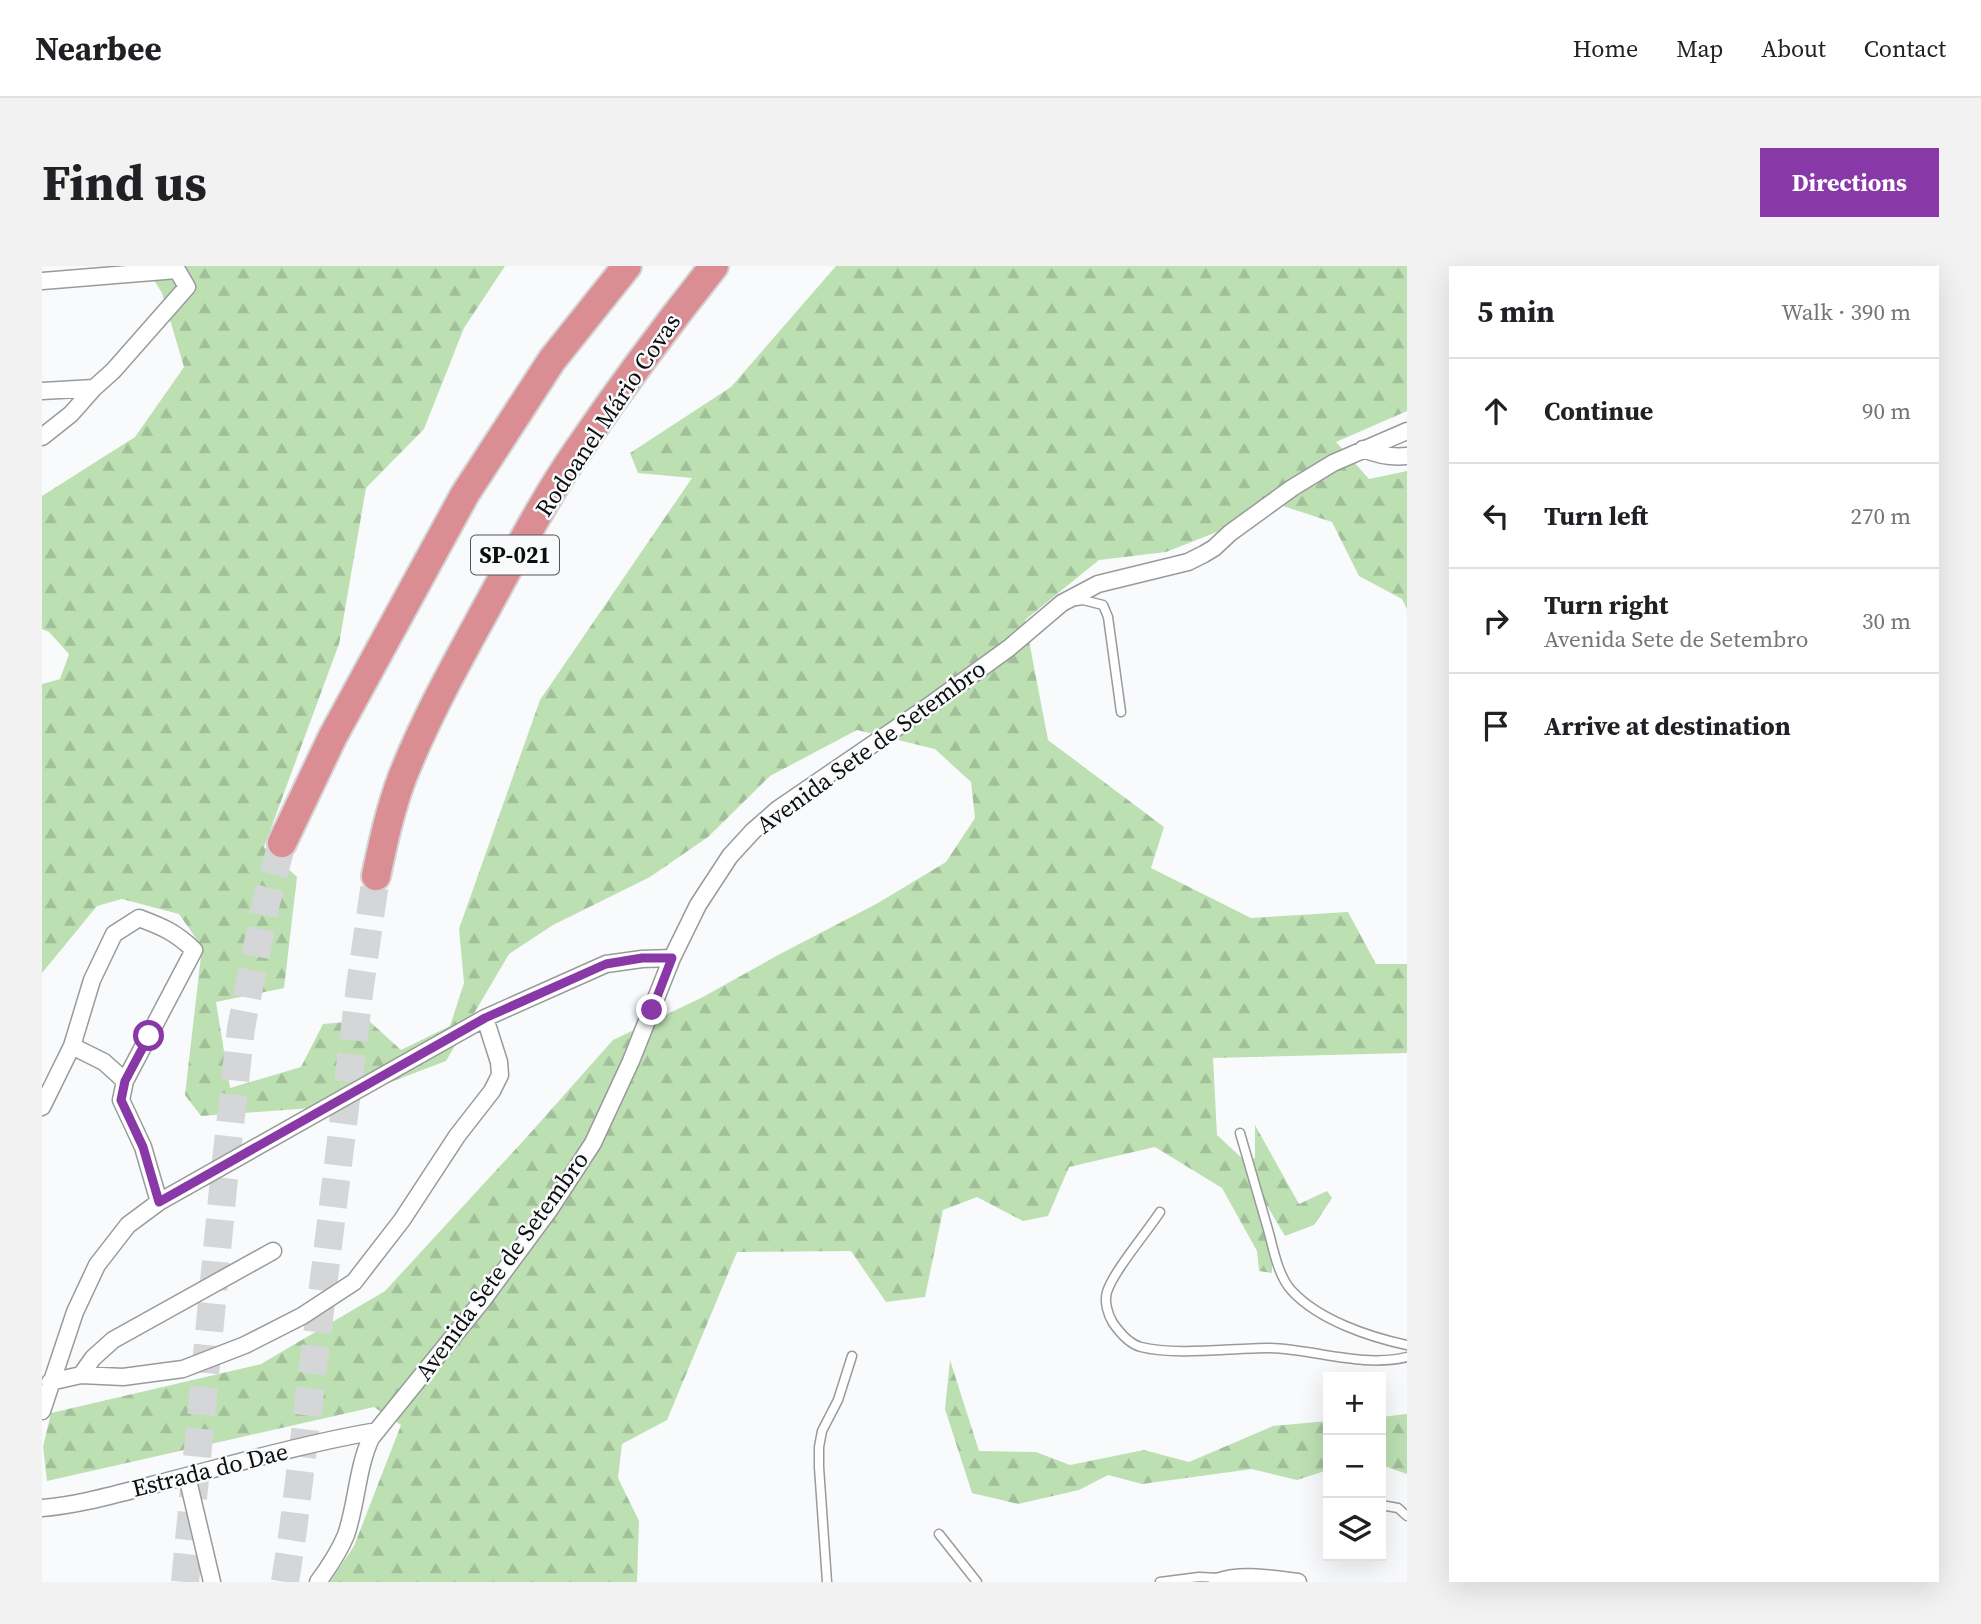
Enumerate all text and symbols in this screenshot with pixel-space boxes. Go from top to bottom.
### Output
text: Nearbee [35,26,162,71]
text: Home [1573,32,1638,65]
text: Map [1676,32,1723,65]
text: About [1761,32,1826,65]
text: Contact [1864,32,1946,65]
button: Directions [1760,148,1939,217]
text: Find us [42,149,207,216]
text: 5 min [1477,291,1555,332]
text: Walk · 390 m [1781,296,1911,328]
street label: Rodoanel Mário Covas [527,307,688,523]
icon: ahead [1477,392,1515,430]
text: Continue [1544,393,1653,429]
text: 90 m [1862,395,1911,427]
icon: left [1477,497,1515,535]
text: Turn left [1544,498,1648,534]
text: 270 m [1850,500,1911,532]
road number: SP-021 [471,536,559,574]
text: Turn right [1544,587,1668,623]
icon: right [1477,602,1515,640]
text: 30 m [1862,605,1911,637]
text: Avenida Sete de Setembro [1544,623,1808,655]
street label: Avenida Sete de Setembro [749,652,992,841]
icon: arrive [1477,707,1515,745]
text: Arrive at destination [1544,708,1791,744]
route end [636,994,667,1025]
route start [133,1020,164,1051]
street label: Avenida Sete de Setembro [407,1144,596,1387]
map controls [1323,1372,1386,1561]
button: + [1323,1372,1386,1435]
street label: Estrada do Dae [128,1434,291,1505]
button: − [1323,1435,1386,1498]
button: layers [1323,1498,1386,1561]

